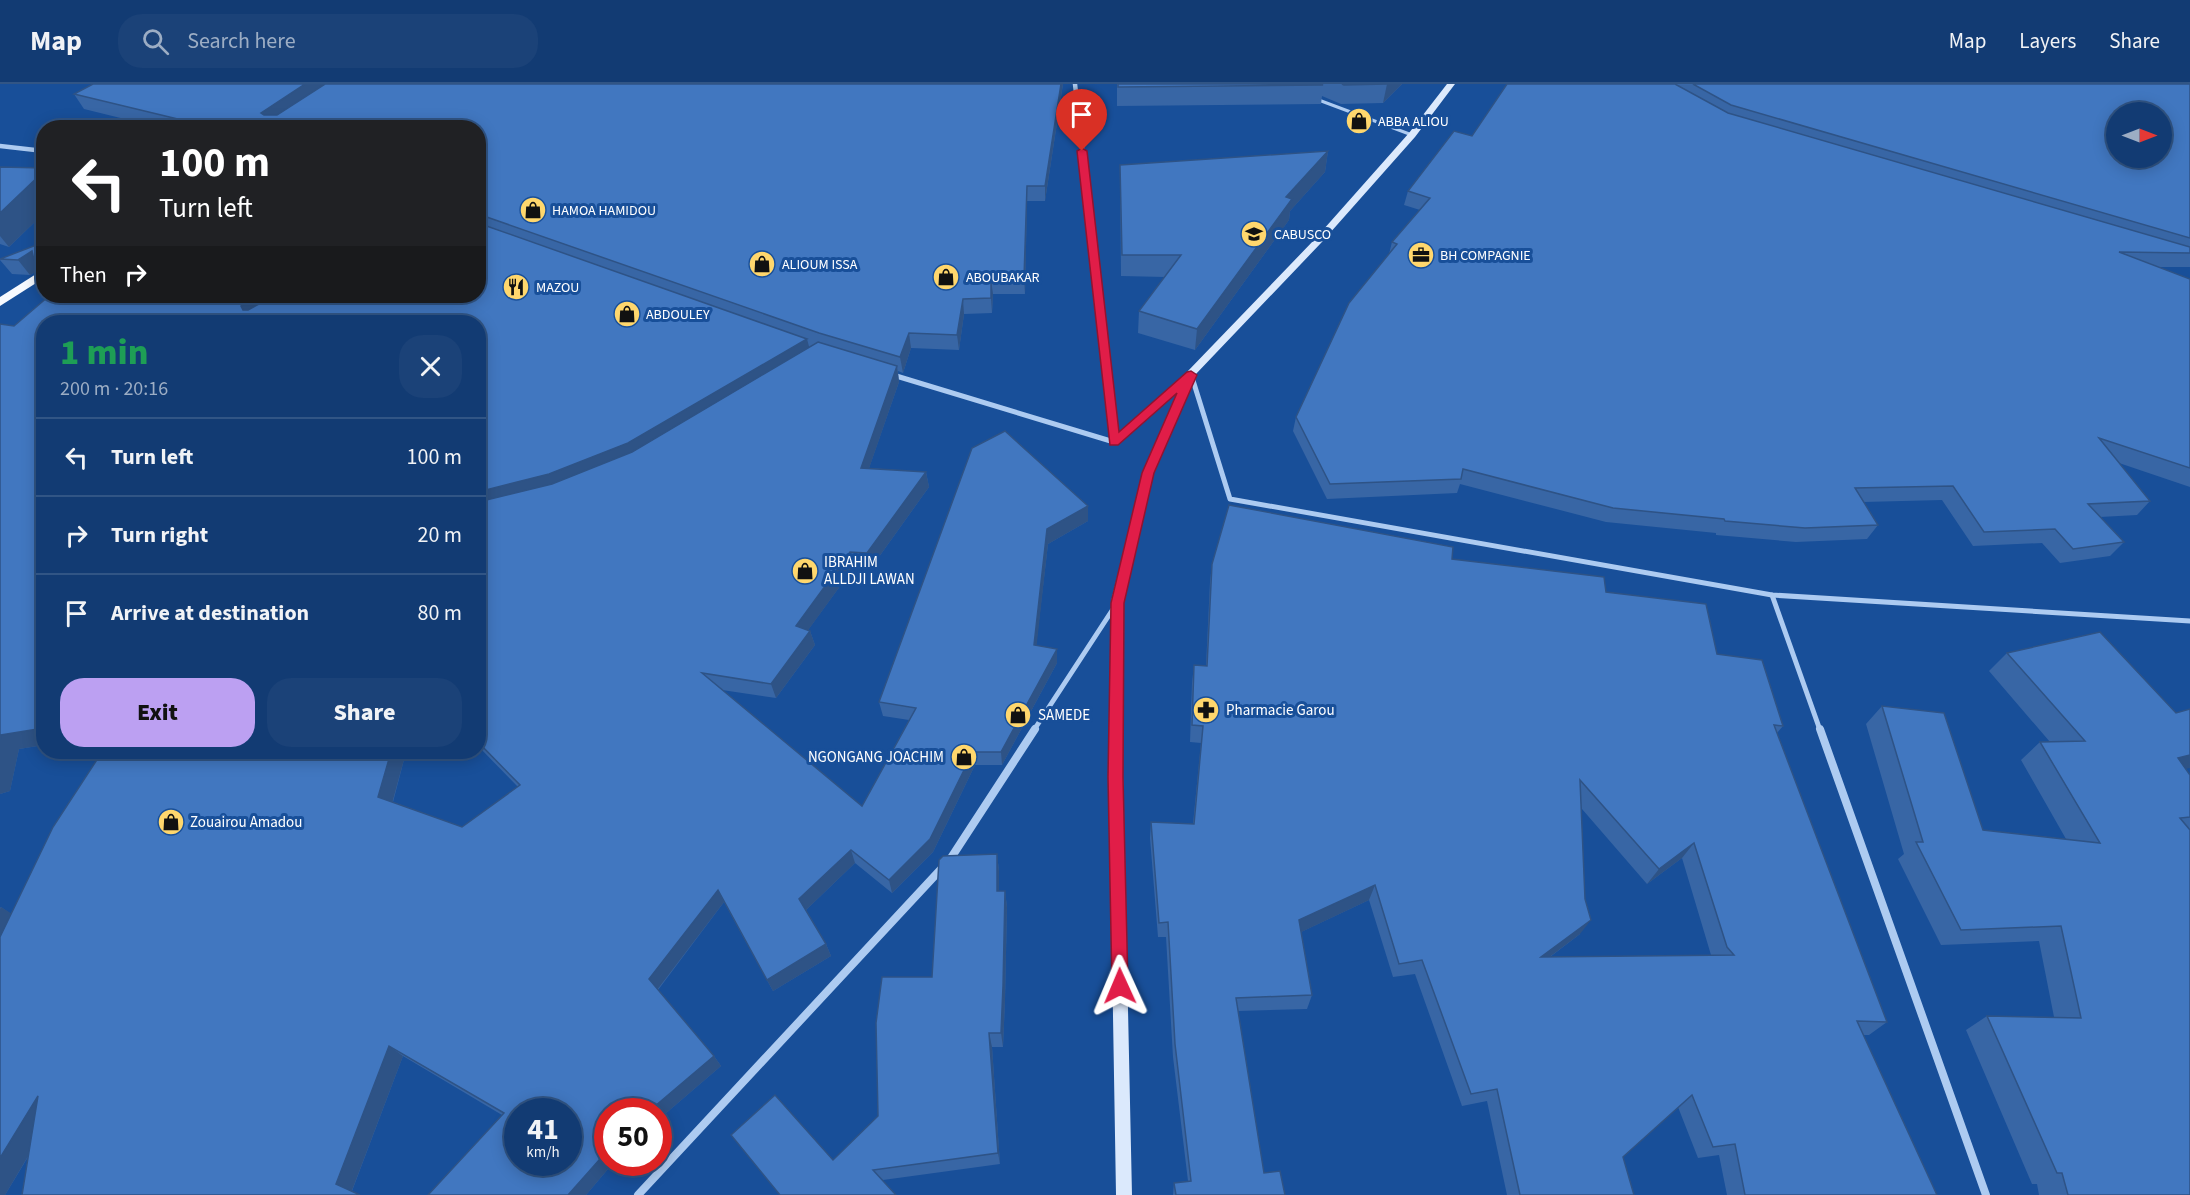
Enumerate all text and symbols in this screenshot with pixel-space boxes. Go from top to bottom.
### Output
search box [118,14,538,68]
text: Map [30,21,82,61]
icon: search [139,25,172,58]
text: Search here [187,25,296,57]
text: Map [1949,26,1986,56]
text: Layers [2019,26,2076,56]
text: Share [2109,26,2160,56]
pin [1056,89,1107,151]
icon: arrive [1065,98,1098,131]
north arrow [2106,102,2172,168]
map controls [2106,102,2172,168]
shop icon: ABBA ALIOU [1344,106,1374,136]
place label: ABBA ALIOU [1378,112,1449,132]
text: 100 m [159,133,270,193]
icon: left [60,144,138,222]
text: Turn left [159,189,253,228]
shop icon: HAMOA HAMIDOU [518,195,548,225]
place label: HAMOA HAMIDOU [552,201,656,221]
school or university icon: CABUSCO [1239,219,1269,249]
place label: CABUSCO [1274,225,1331,245]
office icon: BH COMPAGNIE [1406,240,1436,270]
place label: BH COMPAGNIE [1440,246,1531,266]
shop icon: ALIOUM ISSA [747,249,777,279]
place label: ALIOUM ISSA [782,255,858,275]
icon: right [119,258,152,291]
text: Then [60,259,107,291]
shop icon: ABOUBAKAR [931,262,961,292]
place label: ABOUBAKAR [966,268,1040,288]
restaurant icon: MAZOU [501,272,531,302]
place label: MAZOU [536,278,579,298]
shop icon: ABDOULEY [612,299,642,329]
place label: ABDOULEY [646,305,710,325]
text: 1 min [60,327,148,378]
button: close [399,335,462,398]
text: 200 m · 20:16 [60,375,168,403]
icon: left [60,441,93,474]
text: Turn left [111,441,193,473]
text: 100 m [407,441,462,473]
icon: right [60,519,93,552]
text: Turn right [111,519,208,551]
text: 20 m [417,519,462,551]
place label: IBRAHIM ALLDJI LAWAN [824,552,915,590]
shop icon: IBRAHIM ALLDJI LAWAN [790,556,820,586]
icon: arrive [60,597,93,630]
text: Arrive at destination [111,597,309,629]
text: 80 m [417,597,462,629]
button: Exit [60,678,255,747]
button: Share [267,678,462,747]
pharmacy icon: Pharmacie Garou [1191,695,1221,725]
shop icon: SAMEDE [1003,700,1033,730]
place label: Pharmacie Garou [1226,700,1335,721]
place label: SAMEDE [1038,705,1090,726]
shop icon: NGONGANG JOACHIM [949,742,979,772]
place label: NGONGANG JOACHIM [808,747,944,768]
shop icon: Zouairou Amadou [156,807,186,837]
place label: Zouairou Amadou [190,812,302,833]
position arrow [1088,954,1152,1018]
speed limit sign: 50 [594,1098,672,1176]
text: 41 [527,1108,559,1151]
text: km/h [526,1142,560,1163]

